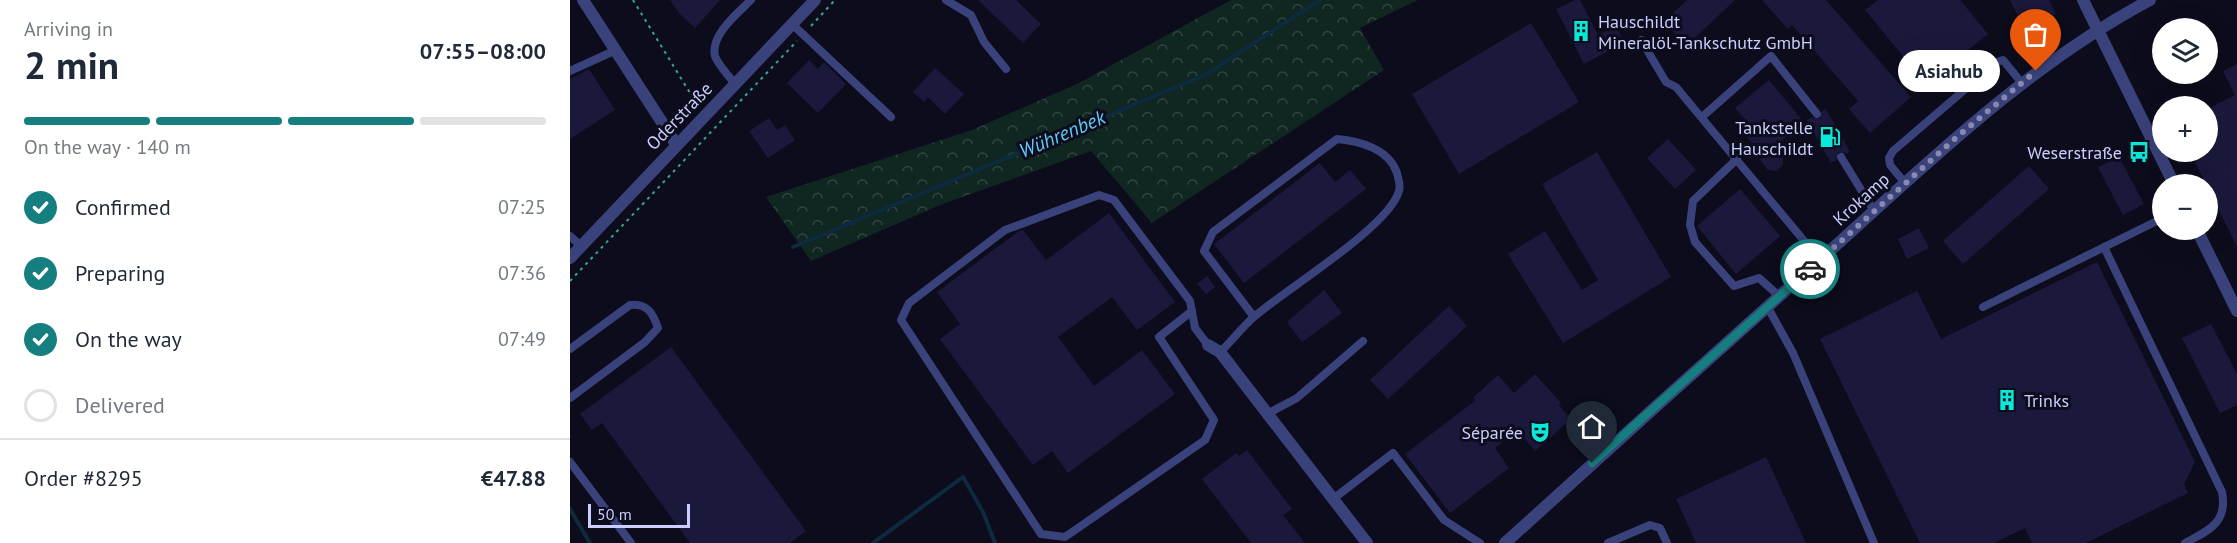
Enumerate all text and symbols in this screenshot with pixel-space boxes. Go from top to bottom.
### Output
pin [2010,9,2061,71]
place label: Hauschildt Mineralöl-Tankschutz GmbH [1598,10,1813,54]
text: Arriving in [24,16,113,42]
icon: bag [2019,18,2052,51]
map controls [2152,18,2218,240]
button: layers [2152,18,2218,84]
building icon: Hauschildt Mineralöl-Tankschutz GmbH [1569,19,1593,43]
text: 07:55–08:00 [420,37,546,65]
text: 2 min [24,39,119,90]
callout: Asiahub [1898,50,2000,92]
text: Asiahub [1915,58,1983,84]
street label: Oderstraße [641,77,717,155]
button: + [2152,96,2218,162]
water label: Wührenbek [1015,104,1110,164]
place label: Tankstelle Hauschildt [1731,116,1813,160]
fuel station icon: Tankstelle Hauschildt [1818,125,1842,149]
text: On the way · 140 m [24,134,191,160]
bus stop icon: Weserstraße [2127,140,2151,164]
place label: Weserstraße [2027,141,2122,164]
street label: Krokamp [1828,168,1894,230]
button: − [2152,174,2218,240]
icon: check [24,191,57,224]
text: Confirmed [75,193,171,221]
text: 07:25 [498,194,546,220]
courier [1780,239,1840,299]
icon: car [1794,253,1827,286]
icon: check [24,257,57,290]
text: Preparing [75,259,165,287]
text: 07:36 [498,260,546,286]
icon: check [24,323,57,356]
text: On the way [75,325,182,353]
text: 07:49 [498,326,546,352]
building icon: Trinks [1995,388,2019,412]
place label: Trinks [2024,389,2069,412]
text: Delivered [75,391,165,419]
pin [1566,401,1617,463]
icon: home [1575,410,1608,443]
theatre icon: Séparée [1528,420,1552,444]
place label: Séparée [1461,421,1523,444]
text: Order #8295 [24,464,143,492]
text: €47.88 [481,464,546,492]
scale bar [588,501,690,528]
text: 50 m [597,504,632,524]

